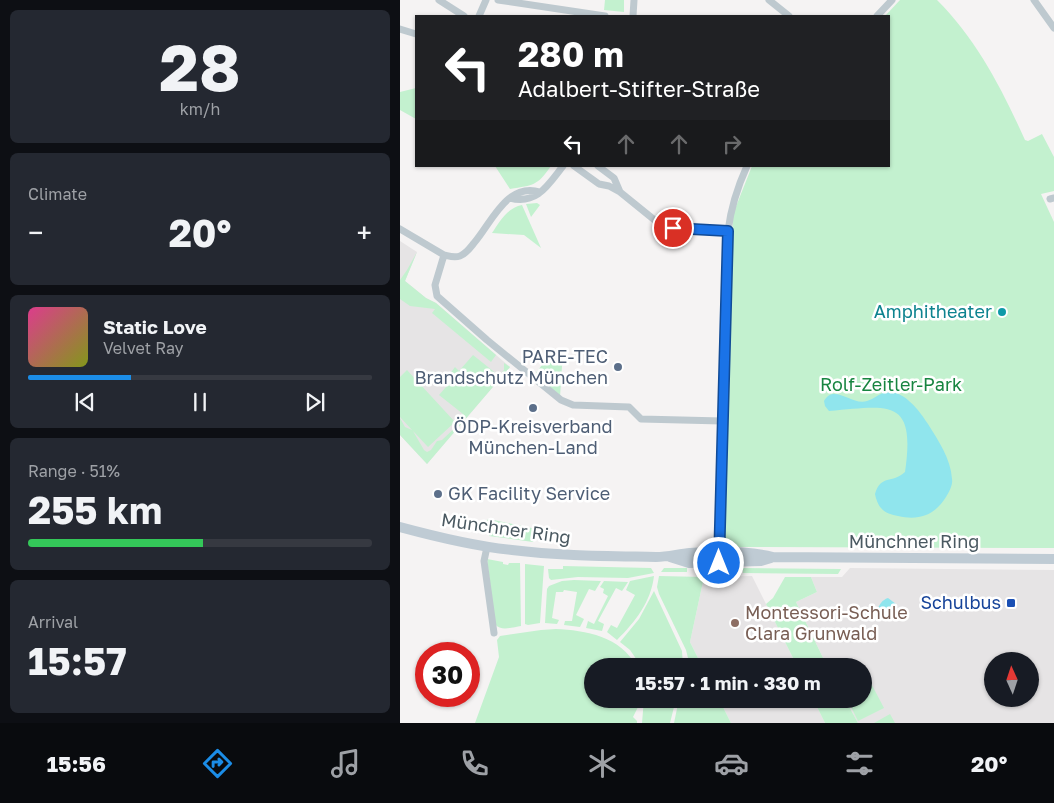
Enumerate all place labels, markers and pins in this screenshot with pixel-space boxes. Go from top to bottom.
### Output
pin [652,207,694,249]
place label: Amphitheater [874,300,992,322]
marker: Amphitheater [996,306,1008,318]
place label: PARE-TEC Brandschutz München [414,345,608,388]
marker: PARE-TEC Brandschutz München [612,361,624,373]
marker: ÖDP-Kreisverband München-Land [527,402,539,414]
place label: ÖDP-Kreisverband München-Land [453,415,613,458]
place label: GK Facility Service [448,482,610,504]
marker: GK Facility Service [432,488,444,500]
place label: Schulbus [920,591,1001,613]
marker: Schulbus [1005,597,1017,609]
place label: Montessori-Schule Clara Grunwald [745,601,908,644]
marker: Montessori-Schule Clara Grunwald [729,617,741,629]

